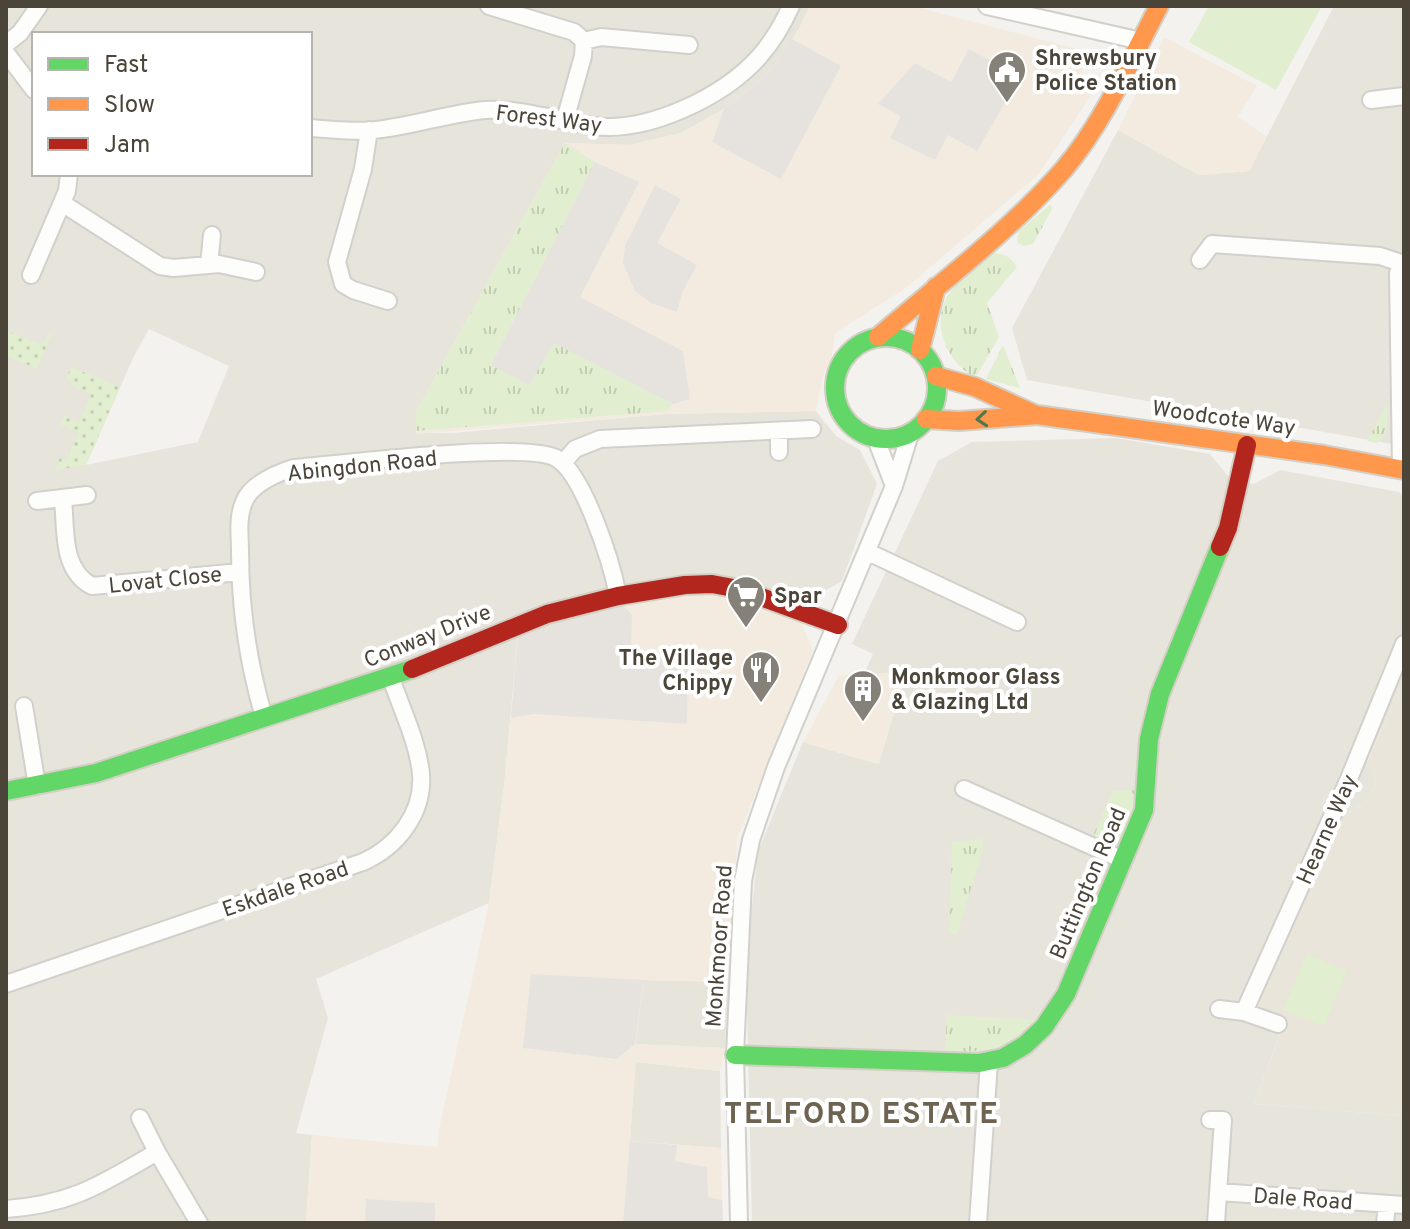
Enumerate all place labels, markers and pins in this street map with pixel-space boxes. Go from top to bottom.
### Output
place label: Shrewsbury Police Station [1035,46,1177,98]
public building icon: Shrewsbury Police Station [986,49,1028,104]
supermarket icon: Spar [725,574,767,629]
place label: Spar [774,584,822,611]
place label: The Village Chippy [619,646,733,698]
restaurant icon: The Village Chippy [740,649,782,704]
place label: Monkmoor Glass & Glazing Ltd [891,665,1061,717]
building icon: Monkmoor Glass & Glazing Ltd [842,668,884,723]

